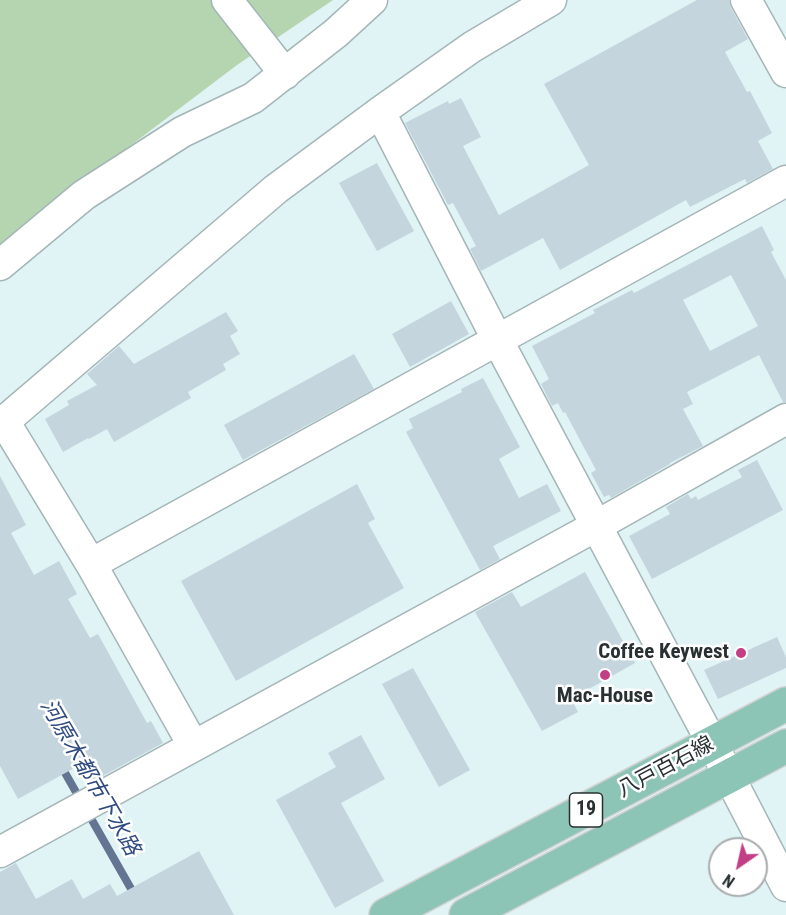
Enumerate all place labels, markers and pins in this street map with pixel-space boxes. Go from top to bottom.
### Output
place label: Coffee Keywest [598,640,729,666]
marker: Coffee Keywest [734,646,748,660]
marker: Mac-House [598,668,612,682]
place label: Mac-House [557,684,653,710]

